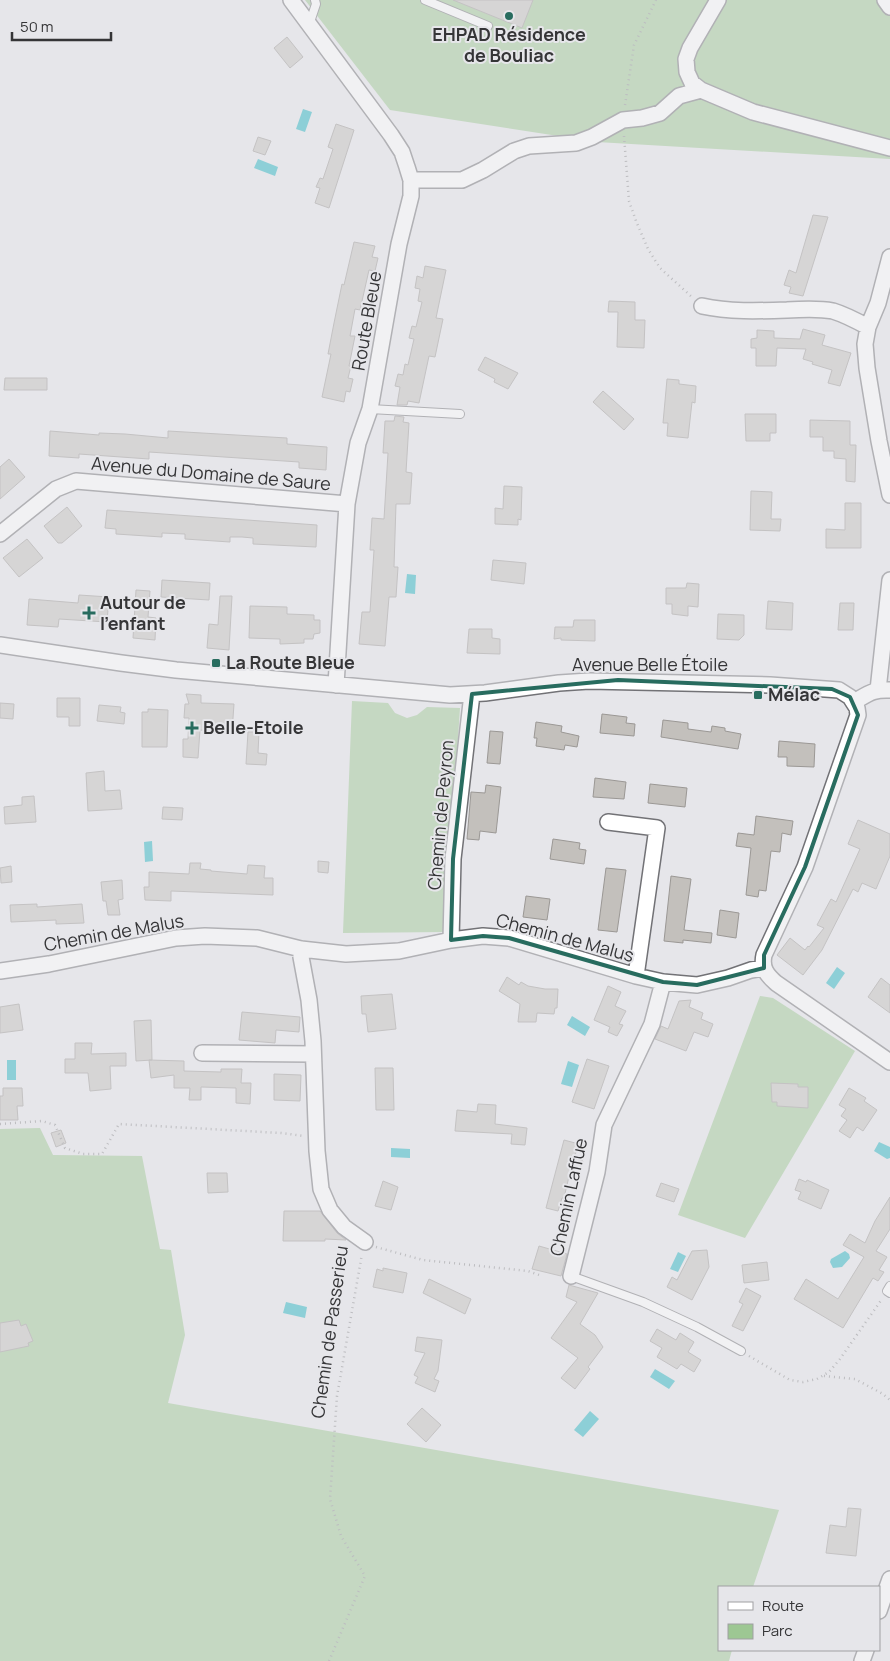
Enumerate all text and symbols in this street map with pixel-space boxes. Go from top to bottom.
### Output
scale bar [12,10,111,42]
marker: EHPAD Résidence de Bouliac [503,10,515,22]
text: 50 m [20,16,54,37]
place label: EHPAD Résidence de Bouliac [432,22,586,67]
street label: Route Bleue [345,269,387,372]
street label: Avenue du Domaine de Saure [90,451,332,495]
place label: Autour de l'enfant [100,590,186,635]
marker: Autour de l'enfant [82,606,96,620]
place label: La Route Bleue [226,650,355,674]
street label: Avenue Belle Étoile [572,652,728,676]
marker: La Route Bleue [210,657,222,669]
place label: Mélac [768,682,820,706]
marker: Mélac [752,689,764,701]
place label: Belle-Etoile [203,715,304,739]
marker: Belle-Etoile [185,721,199,735]
street label: Chemin de Peyron [421,739,459,891]
street label: Chemin de Malus [494,907,637,967]
street label: Chemin de Malus [42,908,186,956]
street label: Chemin Laffue [544,1136,592,1258]
street label: Chemin de Passerieu [305,1244,353,1420]
legend [718,1586,880,1651]
text: Route [762,1595,804,1616]
text: Parc [762,1620,793,1641]

